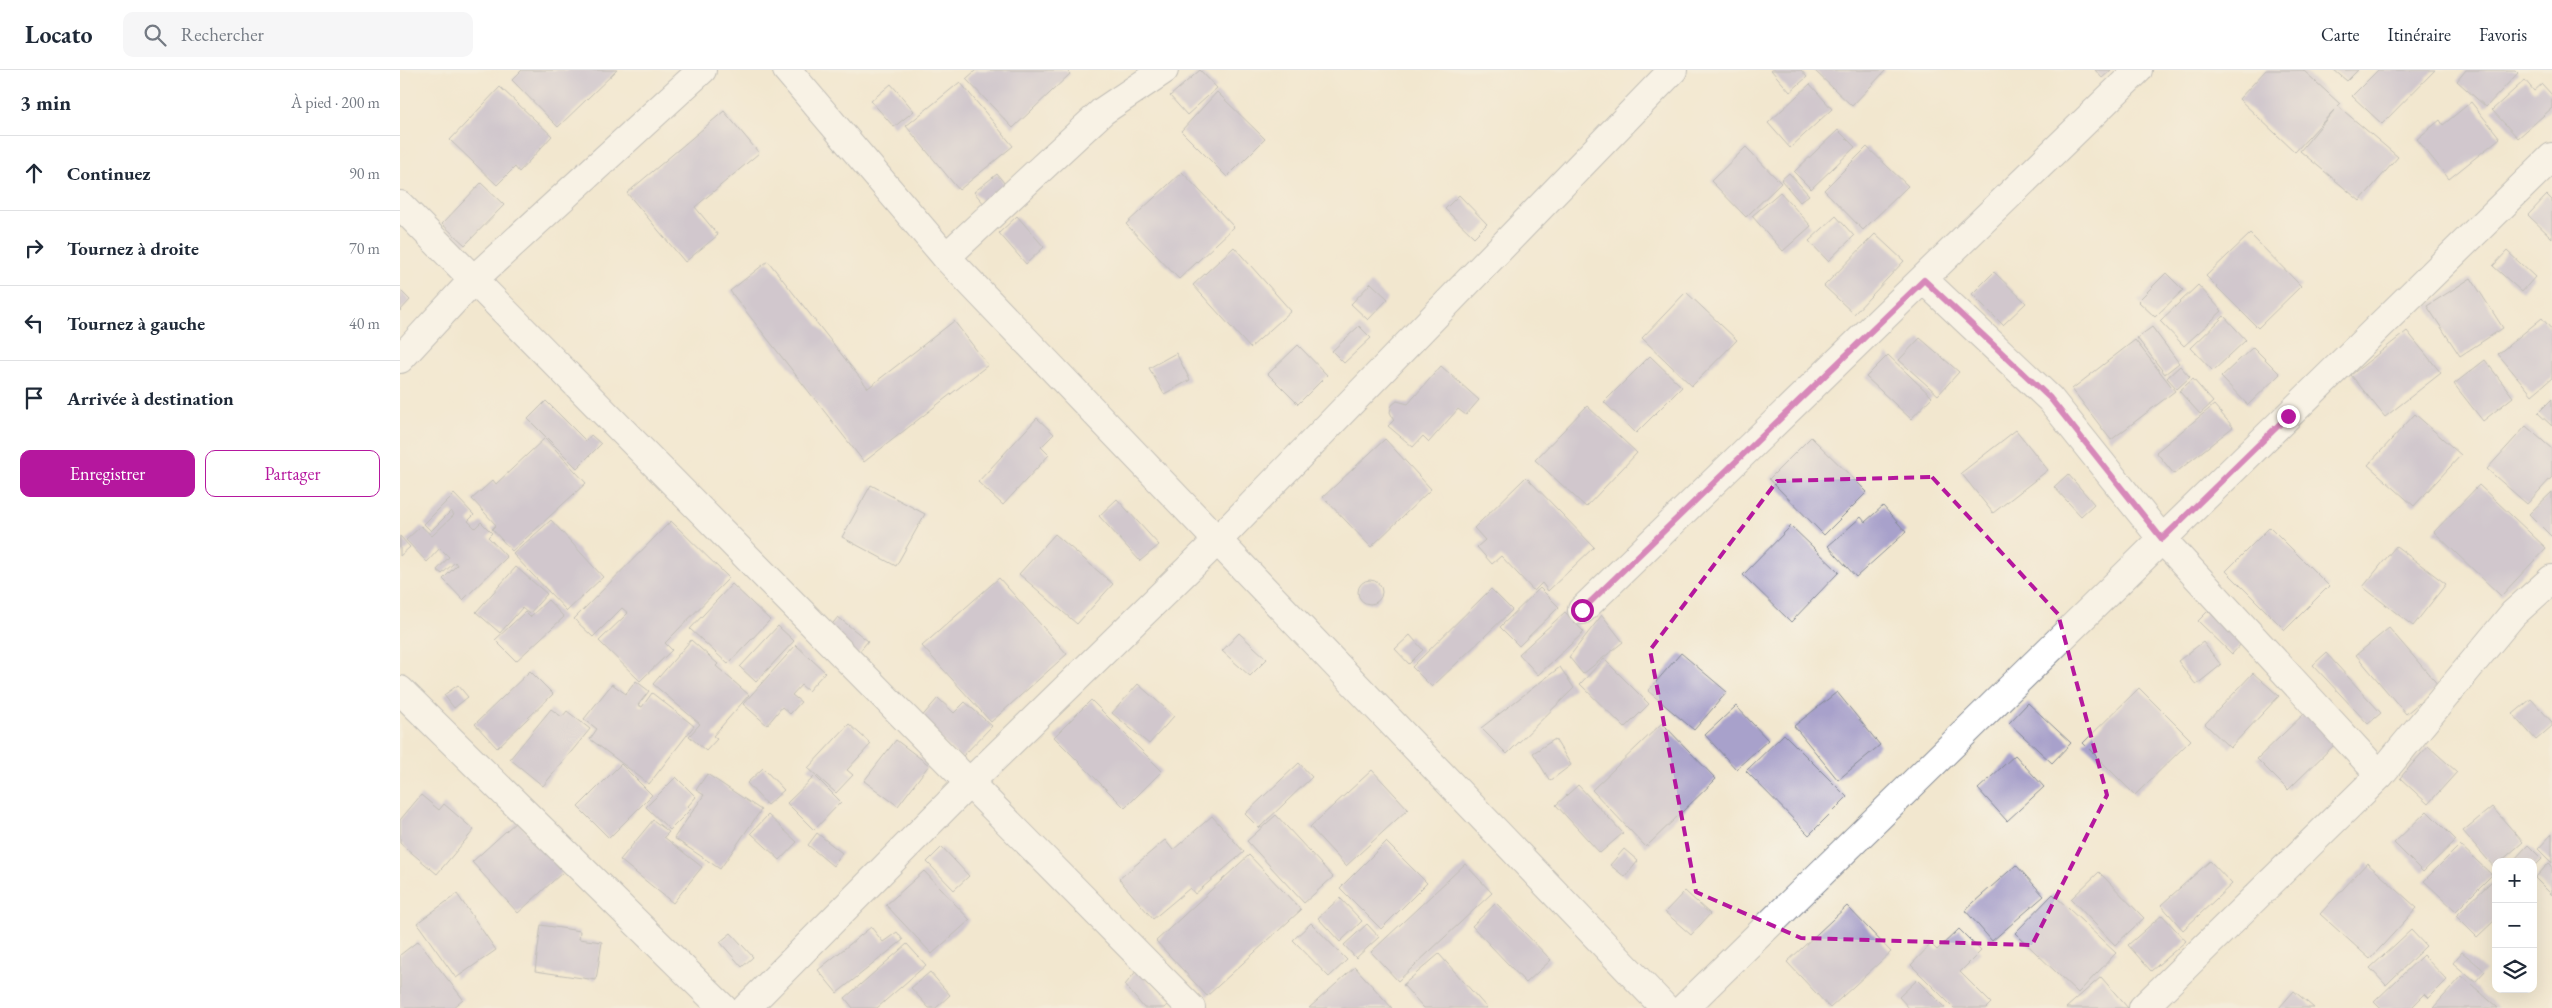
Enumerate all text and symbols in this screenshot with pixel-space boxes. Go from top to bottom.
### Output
search box [123,12,473,57]
text: Locato [25,19,93,50]
icon: search [141,21,169,49]
text: Rechercher [181,22,264,47]
text: Carte [2321,23,2360,46]
text: Itinéraire [2388,23,2451,46]
text: Favoris [2479,23,2527,46]
text: 3 min [20,89,71,116]
text: À pied · 200 m [291,92,380,113]
icon: ahead [20,159,48,187]
text: Continuez [67,161,151,186]
text: 90 m [349,163,380,184]
icon: right [20,234,48,262]
text: Tournez à droite [67,236,199,261]
text: 70 m [349,238,380,259]
icon: left [20,309,48,337]
text: Tournez à gauche [67,311,205,336]
text: 40 m [349,313,380,334]
icon: arrive [20,384,48,412]
text: Arrivée à destination [67,386,234,411]
route end [2277,405,2300,428]
button: Enregistrer [20,450,195,497]
button: Partager [205,450,380,497]
route start [1571,599,1594,622]
map controls [2492,858,2537,993]
button: + [2492,858,2537,903]
button: − [2492,903,2537,948]
button: layers [2492,948,2537,993]

